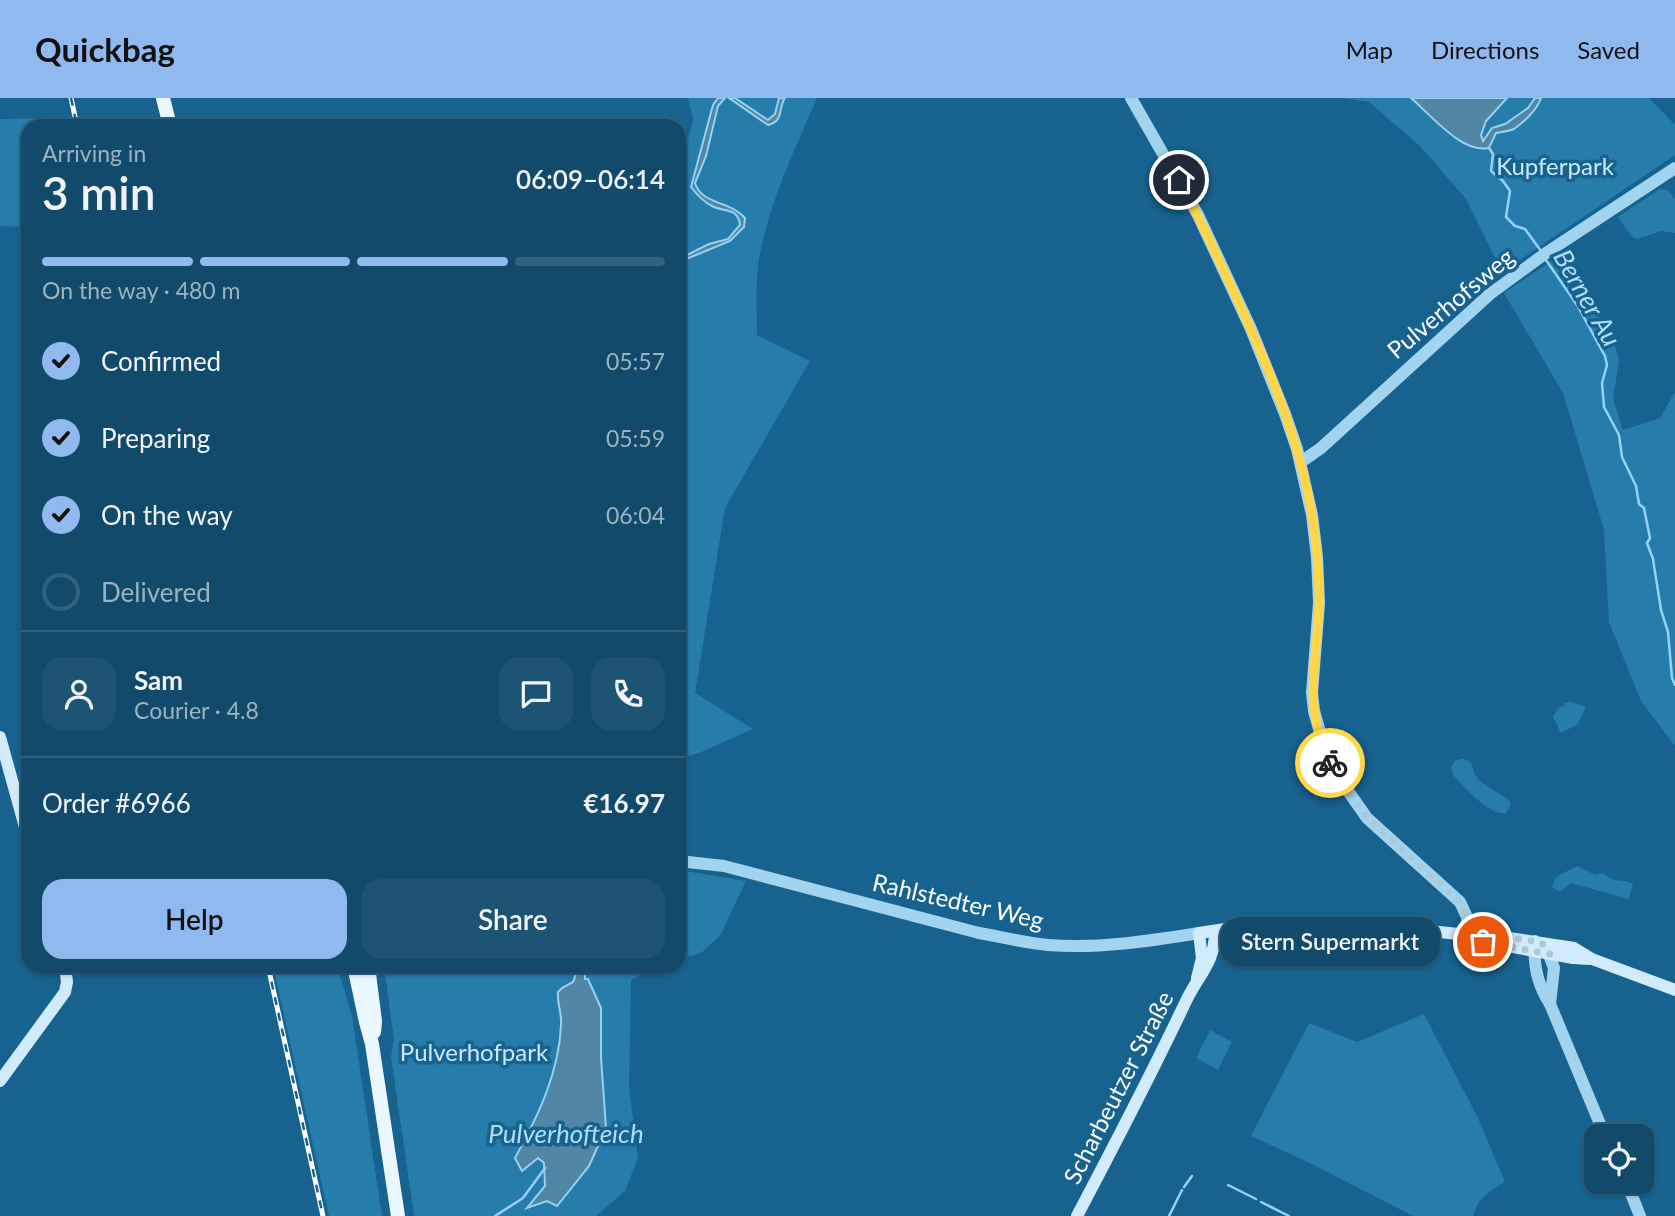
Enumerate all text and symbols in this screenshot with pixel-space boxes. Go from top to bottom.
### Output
text: Quickbag [35,29,175,69]
text: Map [1346,35,1393,64]
text: Directions [1431,35,1539,64]
text: Saved [1577,35,1640,64]
text: Arriving in [42,139,146,167]
pin [1149,150,1209,210]
park label: Kupferpark [1496,151,1615,180]
icon: home [1160,161,1198,199]
text: 06:09–06:14 [516,163,665,195]
text: 3 min [42,165,156,220]
street label: Pulverhofsweg [1381,242,1519,364]
water label: Berner Au [1547,243,1628,352]
text: On the way · 480 m [42,276,241,304]
icon: check [42,342,80,380]
text: Confirmed [101,345,221,377]
text: 05:57 [606,347,665,375]
icon: check [42,419,80,457]
text: Preparing [101,422,210,454]
text: 05:59 [606,424,665,452]
icon: check [42,496,80,534]
text: On the way [101,499,233,531]
text: 06:04 [606,501,665,529]
text: Delivered [101,576,211,608]
button: person [42,657,116,731]
button: chat [499,657,573,731]
button: phone [591,657,665,731]
text: Sam [134,664,183,696]
text: Courier · 4.8 [134,696,259,724]
courier [1295,728,1365,798]
icon: bike [1311,744,1349,782]
text: Order #6966 [42,787,191,819]
text: €16.97 [583,787,665,819]
street label: Rahlstedter Weg [870,867,1047,934]
button: Help [42,879,347,959]
button: Share [361,879,665,959]
pin [1453,912,1513,972]
callout: Stern Supermarkt [1220,918,1441,966]
icon: bag [1464,923,1502,961]
text: Stern Supermarkt [1241,927,1419,955]
street label: Scharbeutzer Straße [1057,986,1179,1189]
park label: Pulverhofpark [400,1037,549,1066]
water label: Pulverhofteich [488,1117,644,1149]
map controls [1584,1124,1654,1194]
button: locate [1584,1124,1654,1194]

